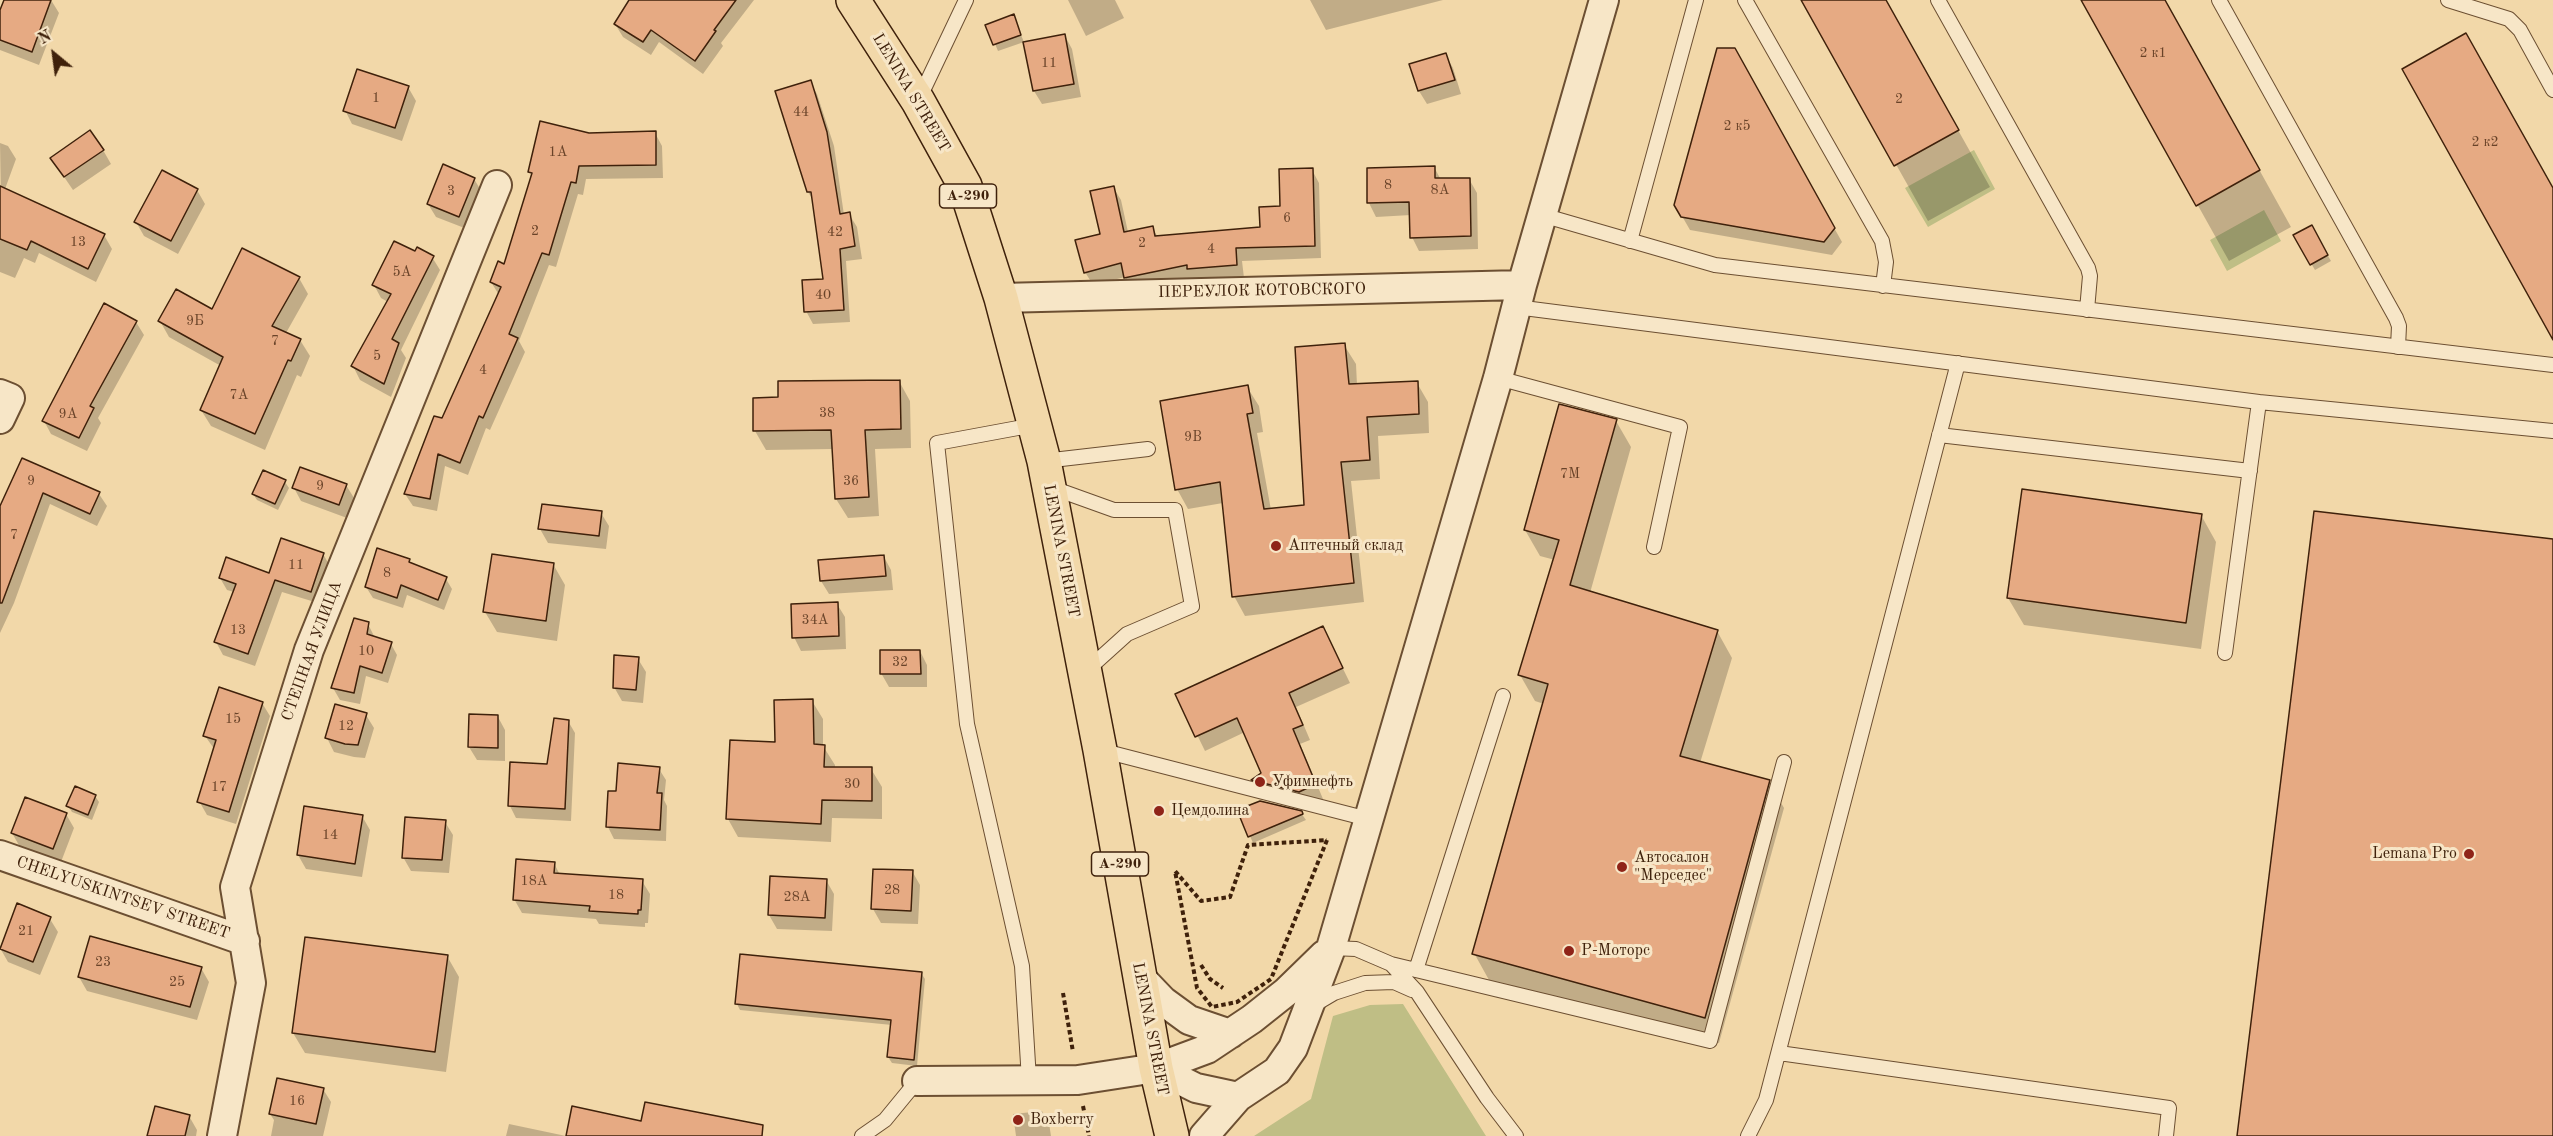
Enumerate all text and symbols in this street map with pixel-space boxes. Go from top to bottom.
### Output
north arrow [24,24,84,84]
text: N [36,28,54,48]
street label: LENINA STREET [868,30,954,156]
house number: 2 к1 [2139,45,2167,61]
house number: 11 [1041,55,1057,71]
house number: 1 [372,90,380,106]
house number: 2 [1895,91,1903,107]
house number: 44 [793,104,809,120]
house number: 2 к5 [1723,118,1751,134]
house number: 2 к2 [2471,134,2499,150]
house number: 1А [549,144,567,160]
house number: 8 [1384,177,1392,193]
house number: 8А [1431,182,1449,198]
house number: 3 [447,183,455,199]
road number: А-290 [940,184,996,208]
house number: 6 [1283,210,1291,226]
house number: 2 [531,223,539,239]
house number: 42 [827,224,843,240]
house number: 13 [70,234,86,250]
house number: 2 [1138,235,1146,251]
house number: 4 [1207,241,1215,257]
house number: 5А [393,264,411,280]
street label: ПЕРЕУЛОК КОТОВСКОГО [1158,280,1366,302]
house number: 40 [815,287,831,303]
house number: 9Б [186,313,204,329]
house number: 7 [271,333,279,349]
house number: 5 [373,348,381,364]
house number: 4 [479,362,487,378]
house number: 7А [230,387,248,403]
house number: 38 [819,405,835,421]
house number: 9А [59,406,77,422]
house number: 9В [1184,429,1202,445]
house number: 7М [1560,466,1580,482]
house number: 9 [27,473,35,489]
house number: 36 [843,473,859,489]
house number: 9 [316,478,324,494]
street label: LENINA STREET [1039,483,1083,619]
house number: 7 [10,527,18,543]
place label: Аптечный склад [1288,536,1403,556]
marker: Аптечный склад [1269,539,1283,553]
house number: 11 [288,557,304,573]
house number: 8 [383,565,391,581]
street label: СТЕПНАЯ УЛИЦА [278,578,346,724]
house number: 34А [802,612,828,628]
house number: 13 [230,622,246,638]
house number: 10 [358,643,374,659]
house number: 32 [892,654,908,670]
house number: 15 [225,711,241,727]
house number: 12 [338,718,354,734]
place label: Уфимнефть [1272,772,1353,792]
marker: Уфимнефть [1253,775,1267,789]
house number: 30 [844,776,860,792]
house number: 17 [211,779,227,795]
place label: Цемдолина [1171,801,1249,821]
marker: Цемдолина [1152,804,1166,818]
house number: 14 [322,827,338,843]
place label: Lemana Pro [2372,844,2457,864]
marker: Lemana Pro [2462,847,2476,861]
place label: Автосалон "Мерседес" [1634,848,1712,886]
street label: CHELYUSKINTSEV STREET [14,852,232,944]
road number: А-290 [1092,852,1148,876]
marker: Автосалон "Мерседес" [1615,860,1629,874]
house number: 18А [521,873,547,889]
house number: 28 [884,882,900,898]
house number: 18 [608,887,624,903]
house number: 28А [784,889,810,905]
house number: 21 [18,923,34,939]
place label: Р-Моторс [1581,941,1650,961]
marker: Р-Моторс [1562,944,1576,958]
house number: 23 [95,954,111,970]
street label: LENINA STREET [1128,961,1172,1097]
house number: 25 [169,974,185,990]
house number: 16 [289,1093,305,1109]
place label: Boxberry [1030,1110,1094,1130]
marker: Boxberry [1011,1113,1025,1127]

